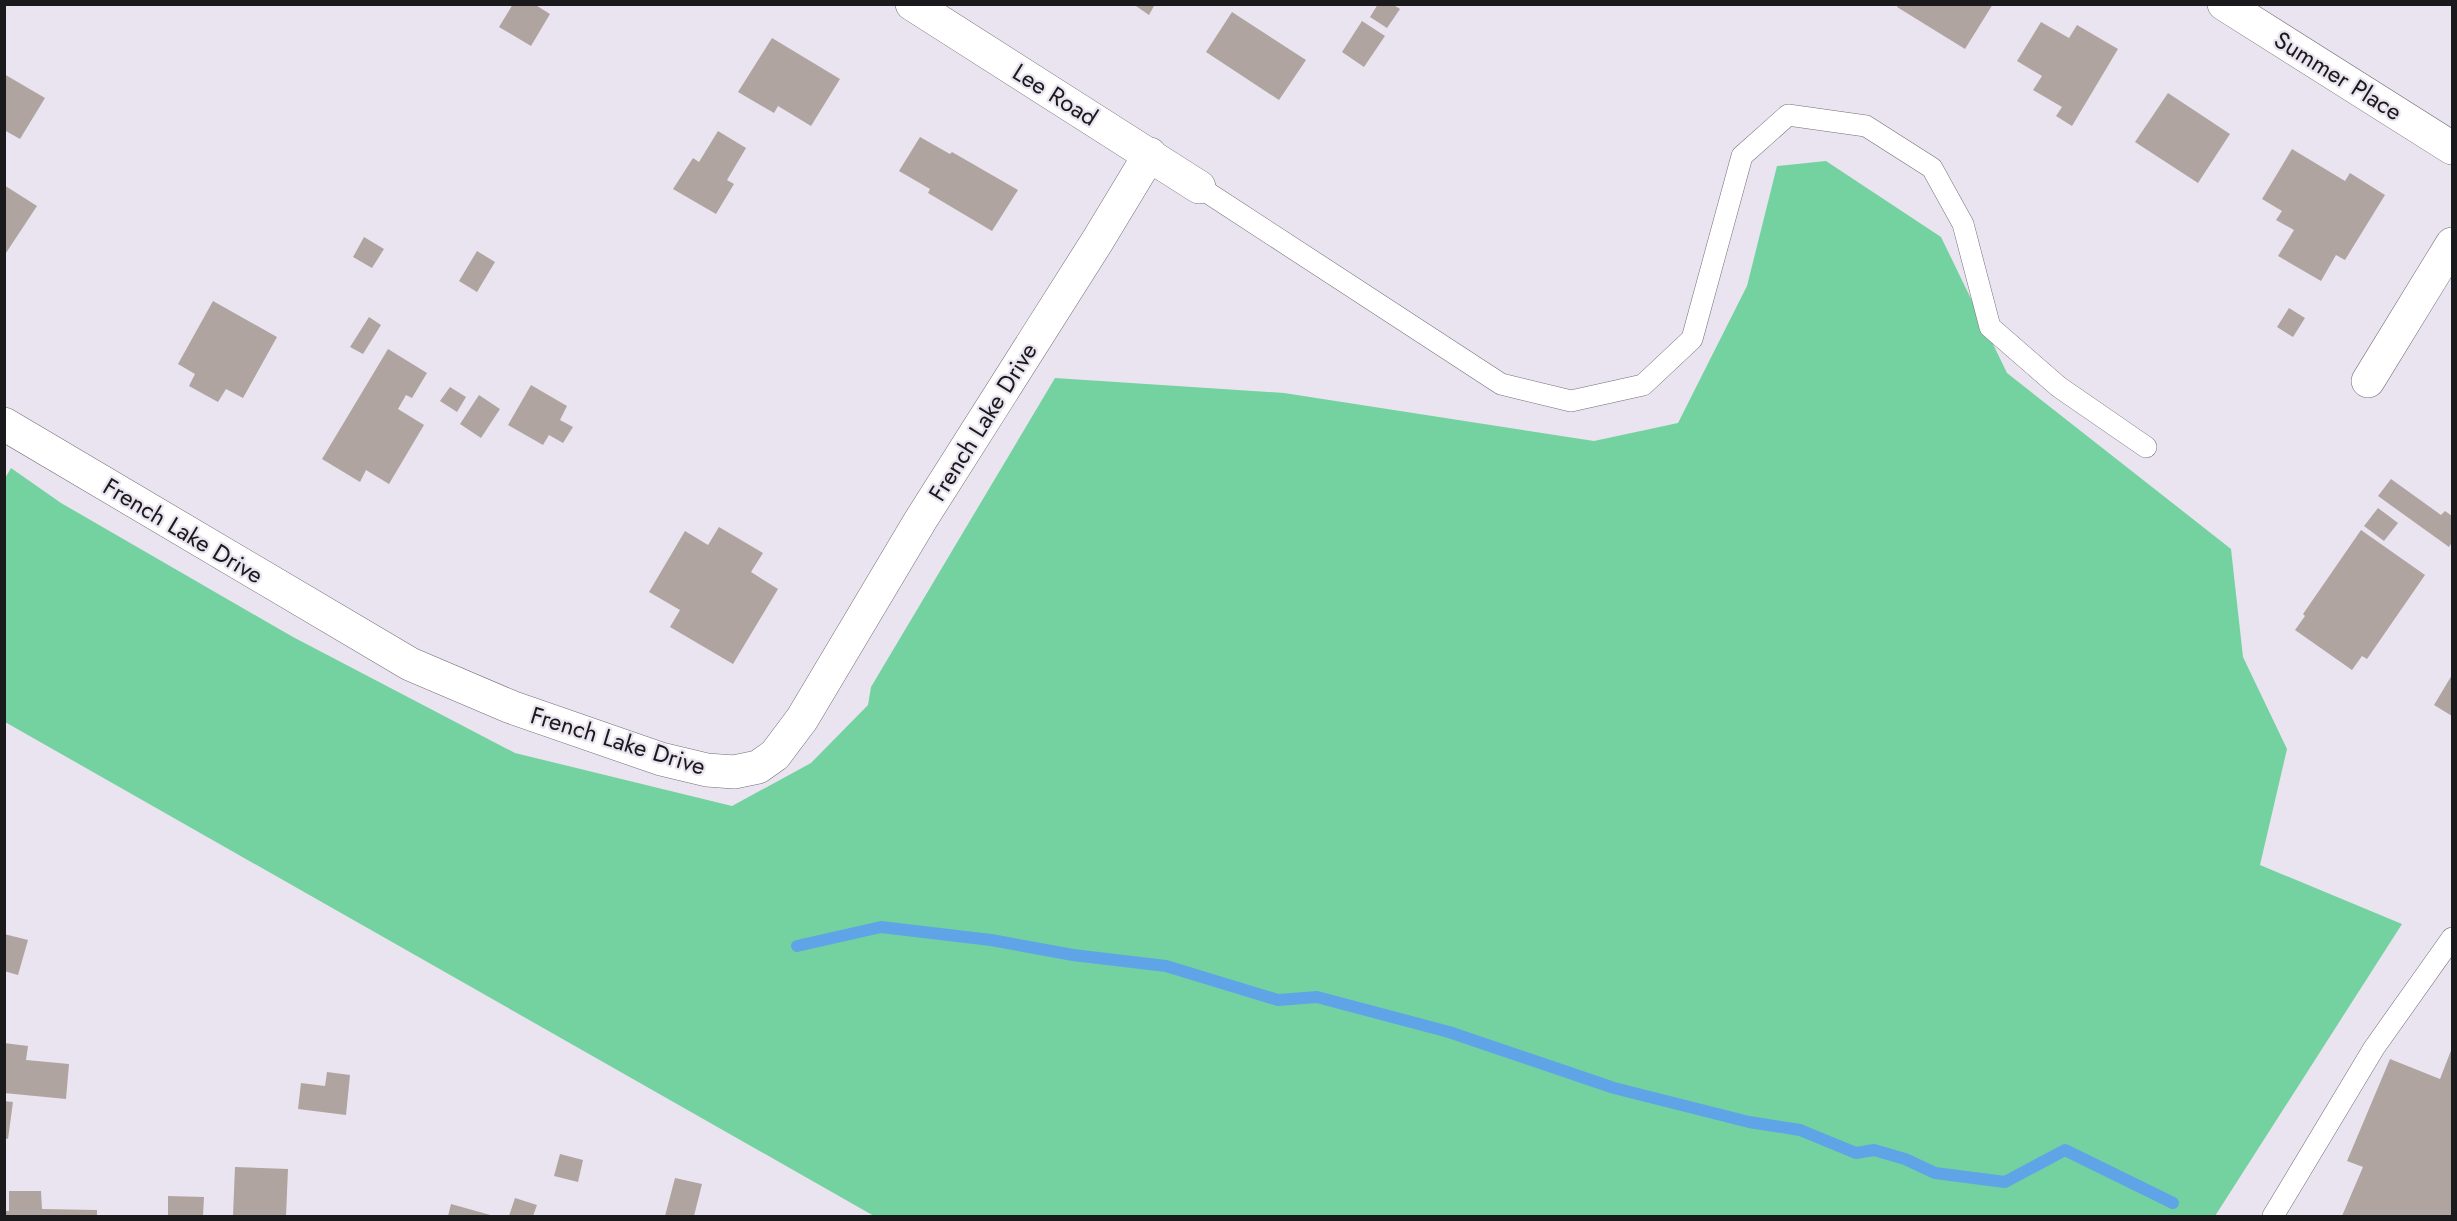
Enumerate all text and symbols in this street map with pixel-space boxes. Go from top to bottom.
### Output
street label: Summer Place [2267,22,2409,129]
street label: Lee Road [1006,55,1105,134]
street label: French Lake Drive [920,336,1045,508]
street label: French Lake Drive [97,469,270,592]
street label: French Lake Drive [526,697,710,784]

